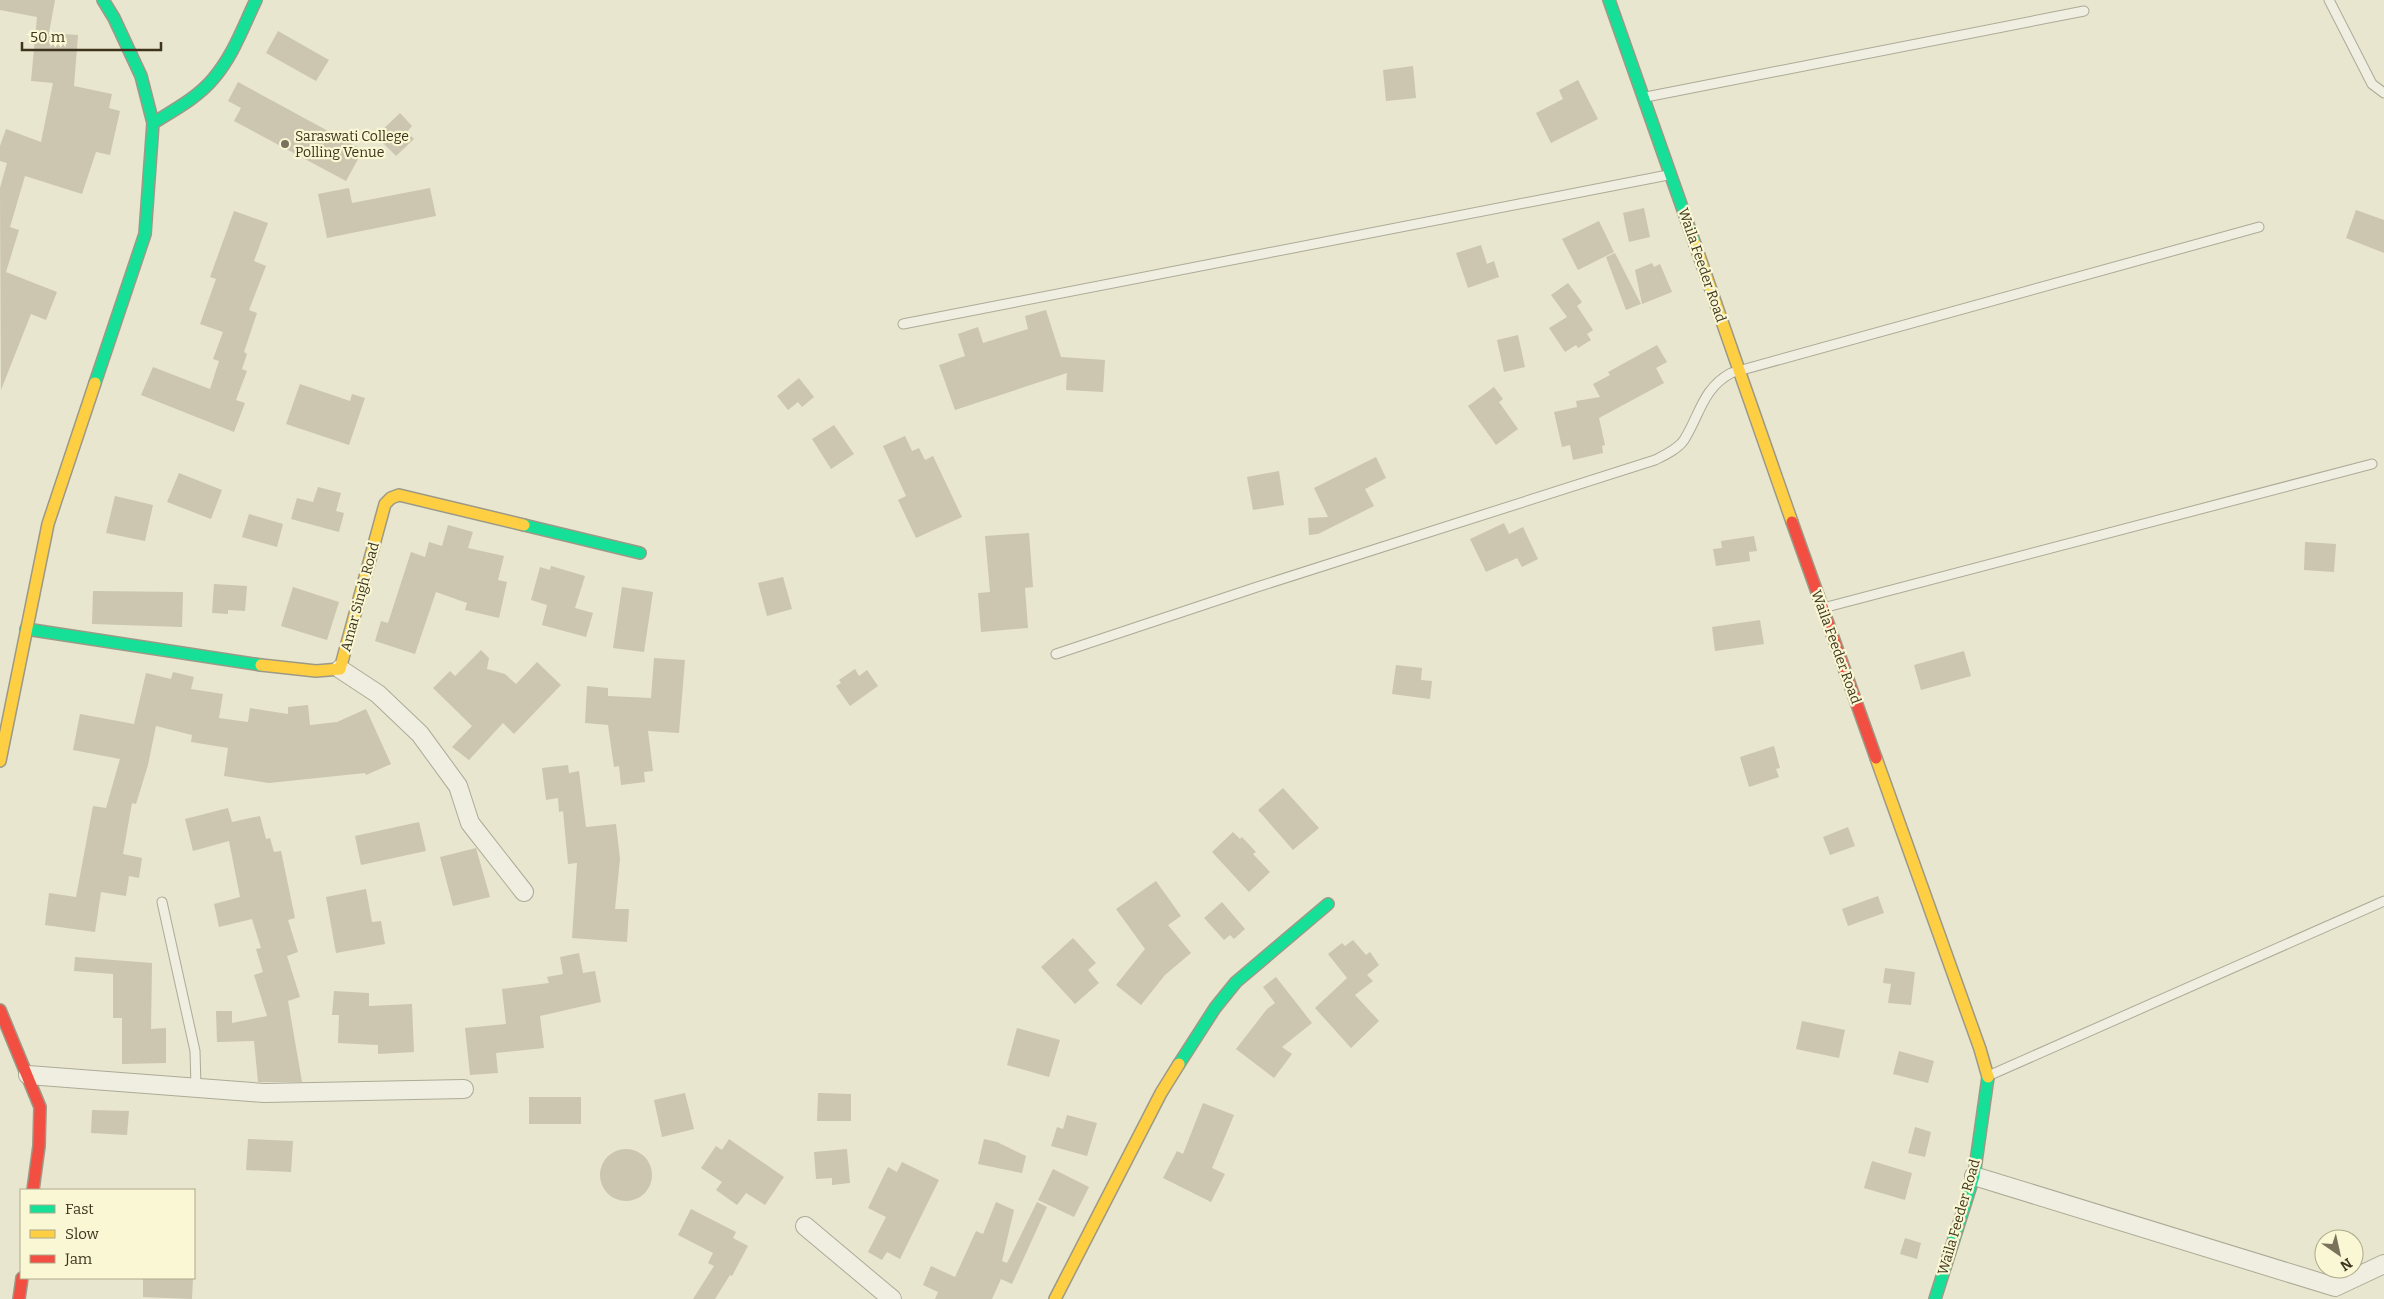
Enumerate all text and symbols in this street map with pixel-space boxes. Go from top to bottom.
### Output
scale bar [22,20,161,52]
text: 50 m [30,28,66,46]
place label: Saraswati College Polling Venue [295,128,409,161]
marker: Saraswati College Polling Venue [279,138,291,150]
street label: Waila Feeder Road [1674,206,1730,324]
street label: Amar Singh Road [337,540,383,654]
street label: Waila Feeder Road [1808,588,1864,706]
street label: Waila Feeder Road [1934,1157,1984,1277]
legend [20,1189,195,1279]
text: Fast [65,1200,94,1218]
text: Slow [65,1225,100,1243]
north arrow [2314,1229,2364,1279]
text: Jam [64,1250,93,1268]
text: N [2337,1254,2355,1275]

